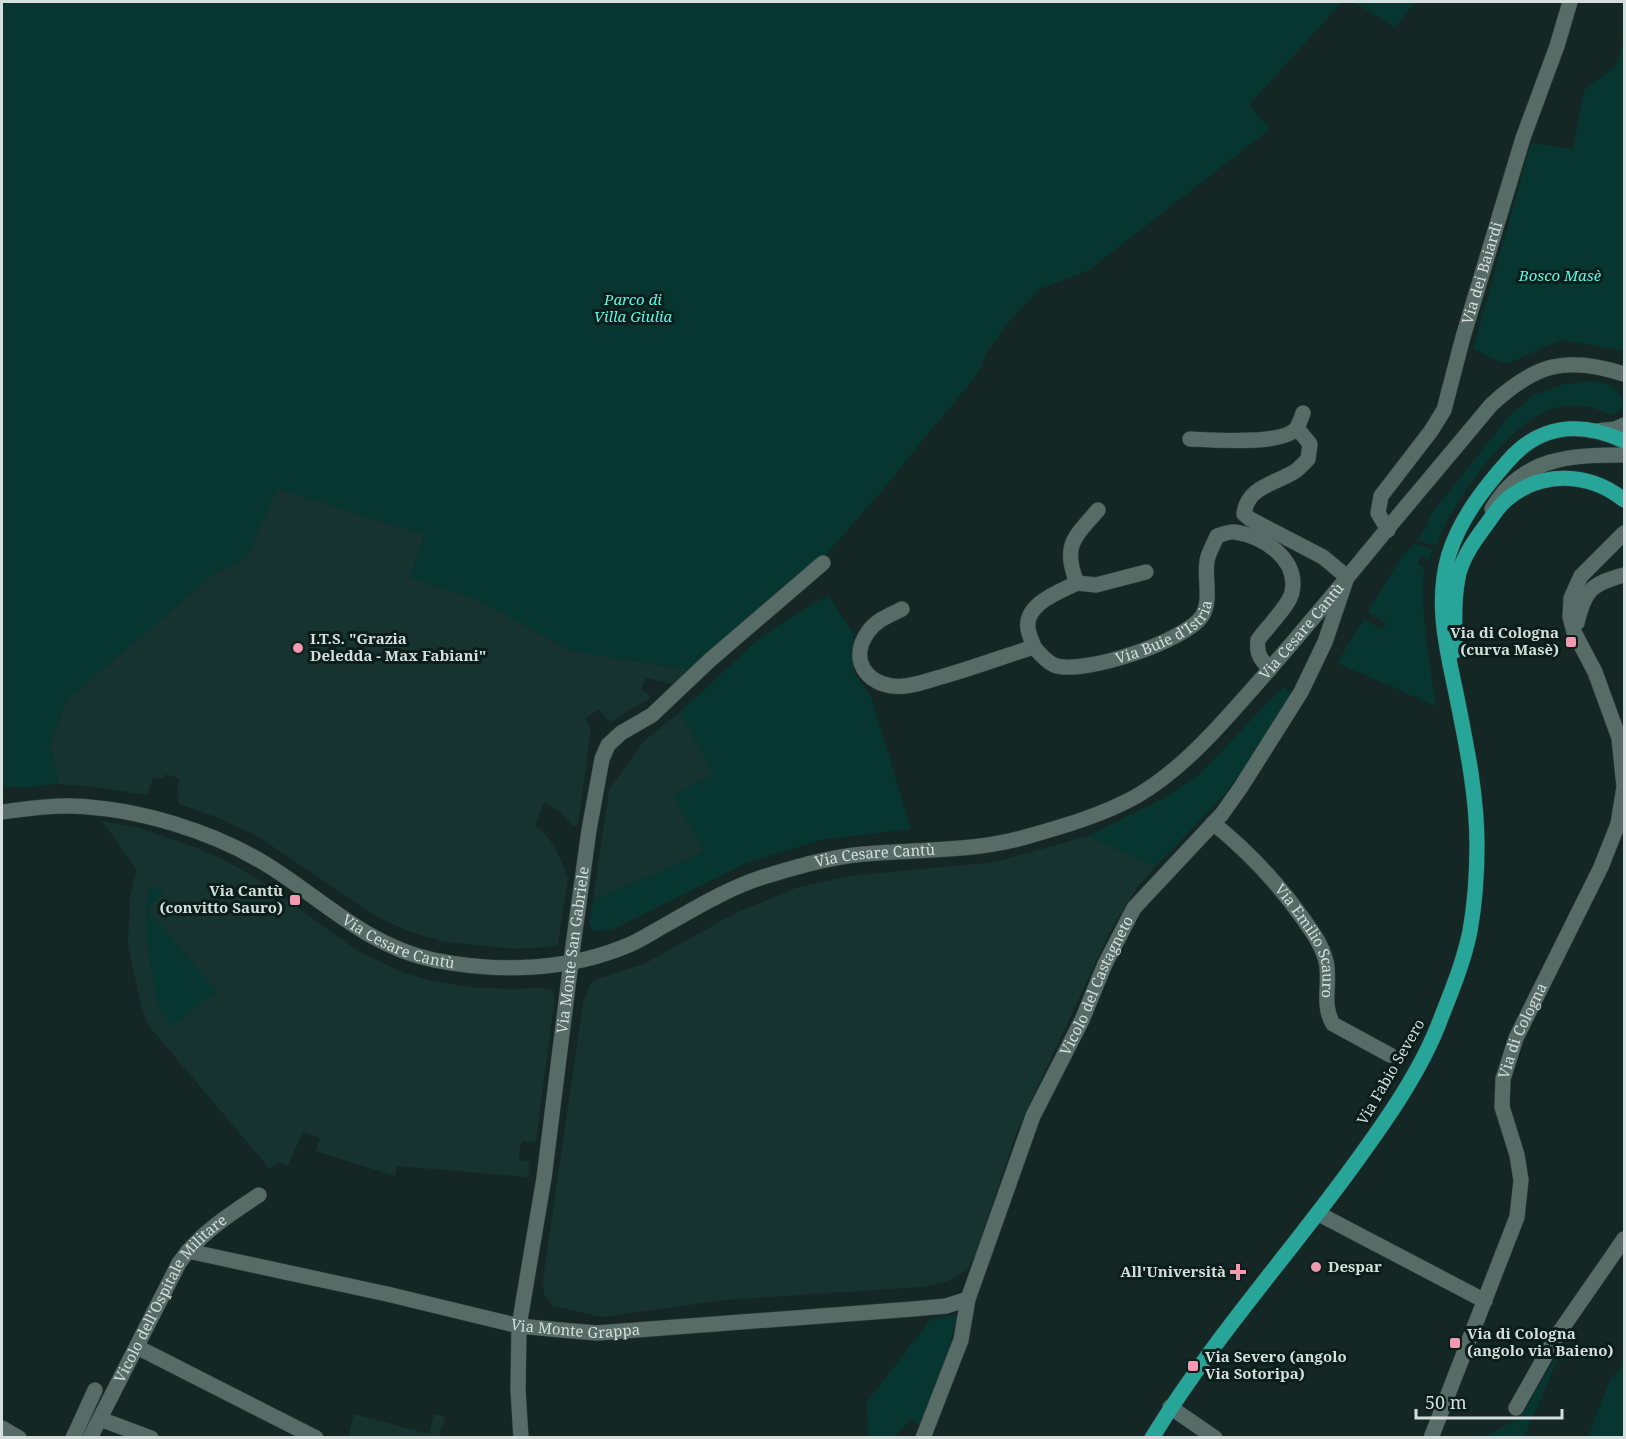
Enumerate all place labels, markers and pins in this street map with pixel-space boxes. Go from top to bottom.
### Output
place label: Via di Cologna (curva Masè) [1450,622,1559,659]
place label: I.T.S. "Grazia Deledda - Max Fabiani" [310,628,486,665]
marker: Via di Cologna (curva Masè) [1564,635,1578,649]
marker: I.T.S. "Grazia Deledda - Max Fabiani" [291,641,305,655]
place label: Via Cantù (convitto Sauro) [159,880,283,917]
marker: Via Cantù (convitto Sauro) [288,893,302,907]
place label: Despar [1328,1256,1382,1276]
marker: Despar [1309,1260,1323,1274]
place label: All'Università [1120,1261,1226,1281]
marker: All'Università [1231,1265,1245,1279]
place label: Via di Cologna (angolo via Baieno) [1467,1323,1613,1360]
marker: Via di Cologna (angolo via Baieno) [1448,1336,1462,1350]
place label: Via Severo (angolo Via Sotoripa) [1205,1346,1347,1383]
marker: Via Severo (angolo Via Sotoripa) [1186,1359,1200,1373]

